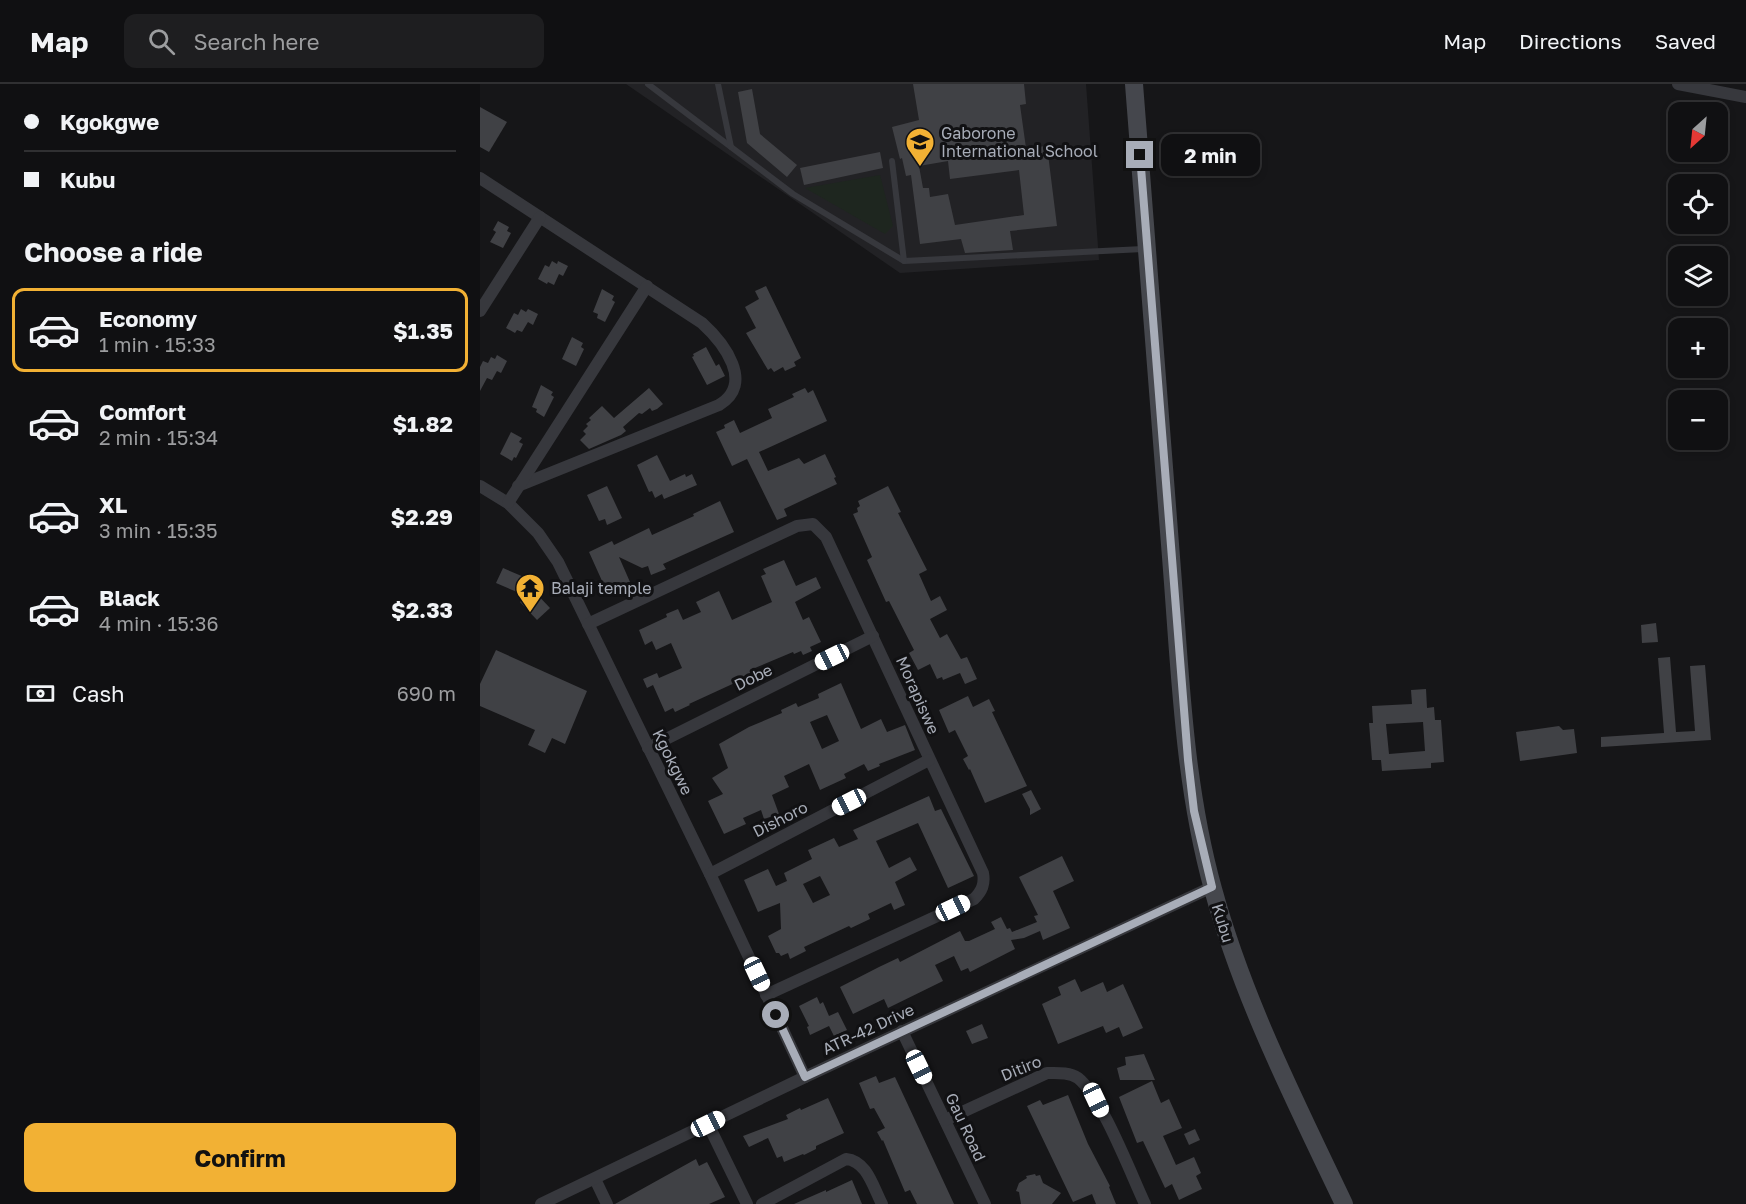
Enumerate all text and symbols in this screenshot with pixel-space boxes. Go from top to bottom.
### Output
search box [124,14,544,68]
text: Map [30,25,88,58]
icon: search [145,25,178,58]
text: Search here [193,28,319,55]
text: Map [1443,28,1486,54]
text: Directions [1519,28,1622,54]
text: Saved [1655,28,1716,54]
north arrow [1668,102,1728,162]
map controls [1668,102,1728,450]
text: Kgokgwe [60,108,159,135]
place label: Gaborone International School [941,123,1098,161]
school or university icon: Gaborone International School [904,126,936,168]
callout: 2 min [1161,134,1260,176]
route end [1126,141,1153,168]
text: 2 min [1184,143,1237,167]
text: Kubu [60,166,115,193]
button: locate [1668,174,1728,234]
text: Choose a ride [24,236,203,268]
button: layers [1668,246,1728,306]
icon: car [27,303,81,357]
text: Economy [99,305,197,332]
text: $1.35 [393,317,453,344]
button: + [1668,318,1728,378]
text: 1 min · 15:33 [99,332,216,356]
button: − [1668,390,1728,450]
icon: car [27,396,81,450]
text: Comfort [99,398,186,425]
text: $1.82 [392,410,453,437]
text: 2 min · 15:34 [99,425,218,449]
icon: car [27,489,81,543]
text: XL [99,491,127,518]
text: $2.29 [390,503,453,530]
text: 3 min · 15:35 [99,518,218,542]
temple icon: Balaji temple [514,572,546,614]
place label: Balaji temple [551,578,651,598]
icon: car [27,582,81,636]
text: Black [99,584,160,611]
text: $2.33 [391,596,453,623]
text: 4 min · 15:36 [99,611,219,635]
car [812,641,852,673]
street label: Morapiswe [892,653,944,737]
street label: Dobe [731,659,775,695]
icon: cash [24,677,57,710]
text: Cash [72,680,125,707]
text: 690 m [397,681,456,705]
street label: Kgokgwe [648,726,698,798]
car [829,786,869,818]
street label: Dishoro [749,797,811,841]
car [933,892,973,924]
street label: Kubu [1208,901,1238,945]
car [741,954,773,994]
street label: ATR-42 Drive [819,999,917,1059]
route start [762,1001,789,1028]
car [903,1047,935,1087]
street label: Ditiro [998,1051,1044,1085]
car [1080,1080,1112,1120]
street label: Gau Road [941,1090,991,1164]
car [688,1108,728,1140]
button: Confirm [24,1123,456,1192]

